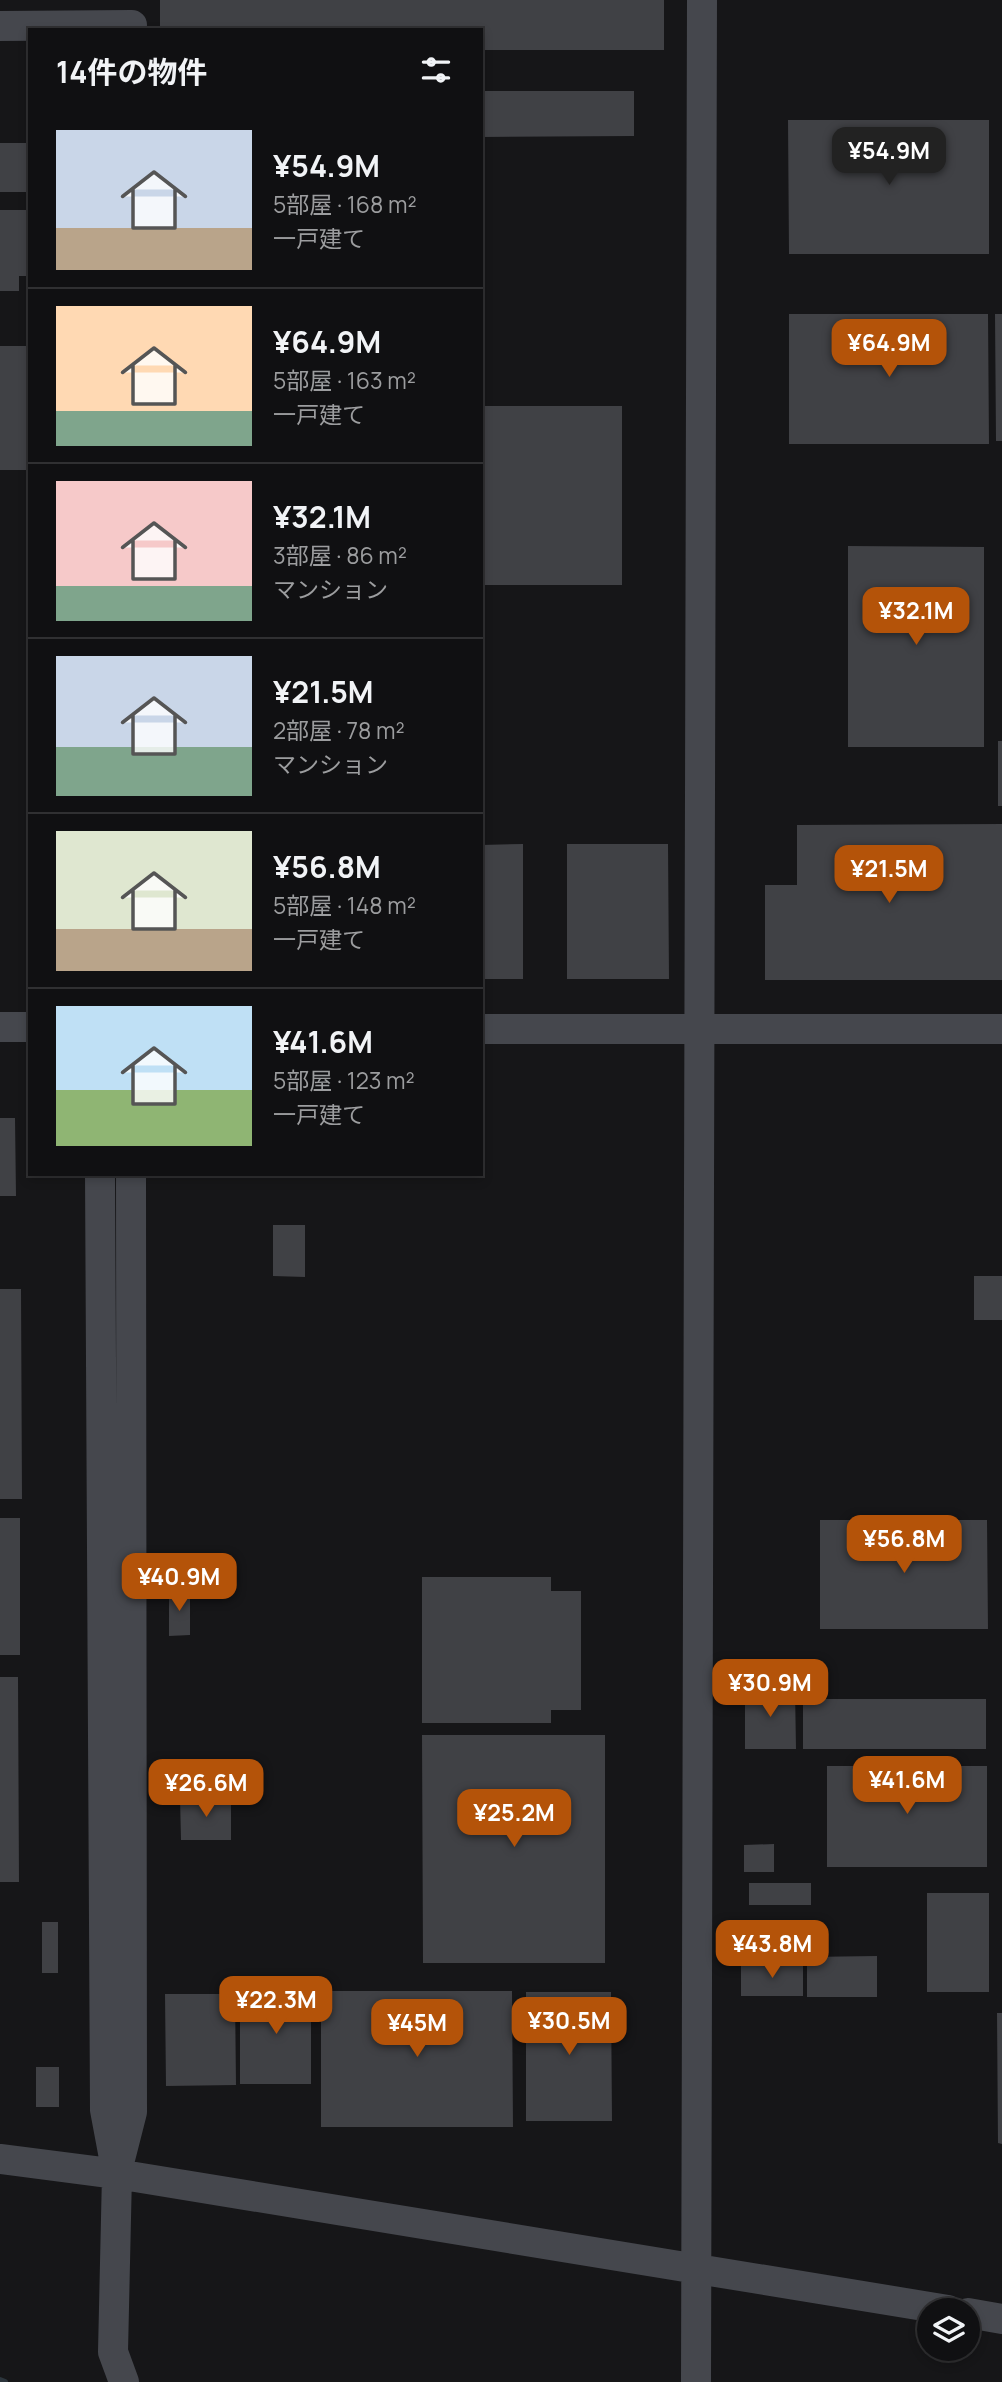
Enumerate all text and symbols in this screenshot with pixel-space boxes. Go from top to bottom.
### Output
text: 14件の物件 [56,51,207,92]
icon: filters [417,51,455,89]
pin: ¥54.9M [832,128,946,187]
text: ¥54.9M [848,134,930,166]
text: ¥54.9M [273,145,380,186]
icon: home [112,158,196,242]
text: 5部屋 · 168 m² [273,188,417,220]
text: 一戸建て [273,222,365,254]
pin: ¥64.9M [832,320,946,379]
text: ¥64.9M [273,321,381,362]
text: ¥64.9M [848,326,930,358]
icon: home [112,334,196,418]
text: 5部屋 · 163 m² [273,364,416,396]
text: 一戸建て [273,398,365,430]
text: ¥32.1M [273,496,371,537]
icon: home [112,509,196,593]
text: 3部屋 · 86 m² [273,539,407,571]
text: マンション [273,573,388,605]
pin: ¥32.1M [859,588,973,647]
text: ¥32.1M [878,594,954,626]
text: ¥21.5M [273,671,374,712]
icon: home [112,684,196,768]
text: 2部屋 · 78 m² [273,714,405,746]
text: マンション [273,748,388,780]
text: ¥56.8M [273,846,381,887]
pin: ¥21.5M [832,846,946,905]
text: ¥21.5M [850,852,928,884]
icon: home [112,859,196,943]
text: 5部屋 · 148 m² [273,889,416,921]
text: 一戸建て [273,923,365,955]
text: ¥41.6M [273,1021,373,1062]
icon: home [112,1034,196,1118]
text: 5部屋 · 123 m² [273,1064,415,1096]
text: 一戸建て [273,1098,365,1130]
pin: ¥56.8M [847,1516,961,1575]
text: ¥56.8M [863,1522,945,1554]
pin: ¥40.9M [122,1554,236,1613]
text: ¥40.9M [138,1560,220,1592]
pin: ¥30.9M [713,1660,827,1719]
text: ¥30.9M [728,1666,812,1698]
pin: ¥41.6M [850,1756,964,1816]
pin: ¥26.6M [149,1759,263,1819]
text: ¥41.6M [869,1763,945,1795]
text: ¥26.6M [165,1766,248,1798]
pin: ¥25.2M [457,1790,571,1849]
text: ¥25.2M [473,1796,555,1828]
pin: ¥43.8M [715,1920,829,1980]
text: ¥43.8M [732,1927,812,1959]
pin: ¥22.3M [219,1976,333,2036]
text: ¥22.3M [235,1983,317,2015]
pin: ¥30.5M [512,1997,626,2057]
pin: ¥45M [376,2000,458,2059]
text: ¥30.5M [528,2004,610,2036]
text: ¥45M [387,2006,447,2038]
map controls [917,2298,980,2361]
button: layers [917,2298,980,2361]

